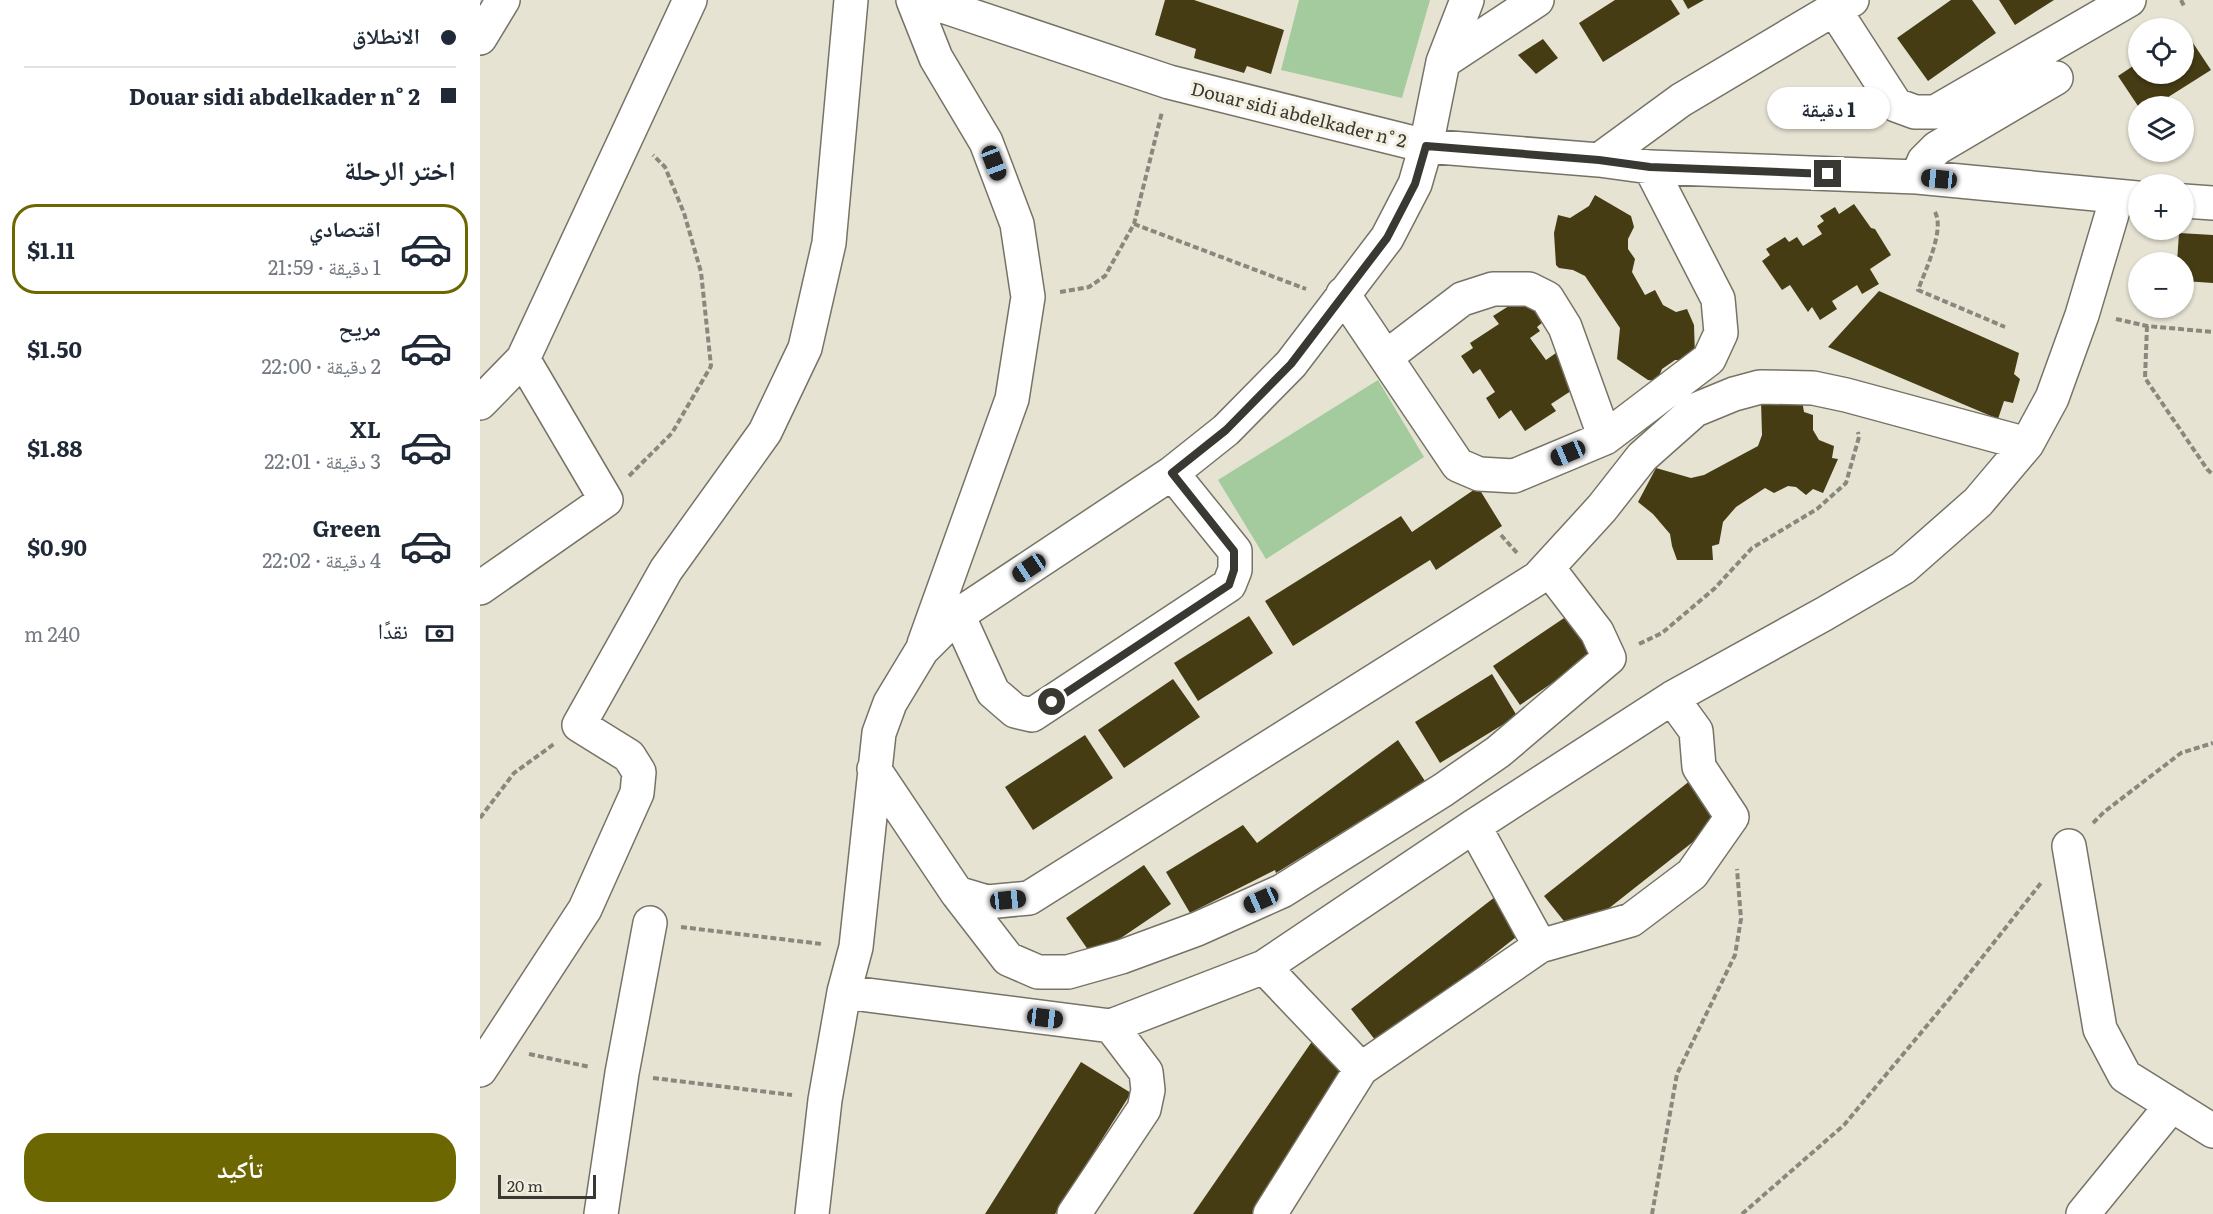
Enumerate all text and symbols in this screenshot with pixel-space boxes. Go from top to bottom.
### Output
text: الانطلاق [352,18,420,51]
map controls [2128,18,2194,318]
button: locate [2128,18,2194,84]
street label: Douar sidi abdelkader n° 2 [1188,74,1410,154]
text: Douar sidi abdelkader n° 2 [129,79,420,112]
callout: 1 دقيقة [1766,87,1890,129]
text: 1 دقيقة [1801,93,1856,123]
button: layers [2128,96,2194,162]
car [979,143,1009,183]
text: اختر الرحلة [344,148,456,188]
route end [1814,160,1841,187]
car [1920,168,1958,190]
button: + [2128,174,2194,240]
text: اقتصادي [309,211,381,244]
icon: car [399,222,453,276]
text: $1.11 [27,233,75,266]
text: 1 دقيقة · 21:59 [268,251,381,281]
button: − [2128,252,2194,318]
text: مريح [338,310,381,343]
icon: car [399,321,453,375]
text: $1.50 [27,332,82,365]
text: 2 دقيقة · 22:00 [261,350,381,380]
text: XL [350,412,381,445]
icon: car [399,420,453,474]
text: $1.88 [27,431,82,464]
car [1548,438,1588,468]
text: 3 دقيقة · 22:01 [264,445,381,475]
text: Green [312,511,381,544]
icon: car [399,519,453,573]
text: $0.90 [27,530,87,563]
text: 4 دقيقة · 22:02 [262,544,381,574]
car [1009,550,1049,586]
text: نقدًا [378,613,408,646]
icon: cash [423,617,456,650]
text: 240 m [24,618,80,648]
route start [1038,688,1065,715]
car [1241,884,1281,916]
car [989,889,1027,911]
car [1026,1007,1064,1029]
button: تأكيد [24,1133,456,1202]
scale bar [498,1172,596,1200]
text: 20 m [507,1173,543,1197]

